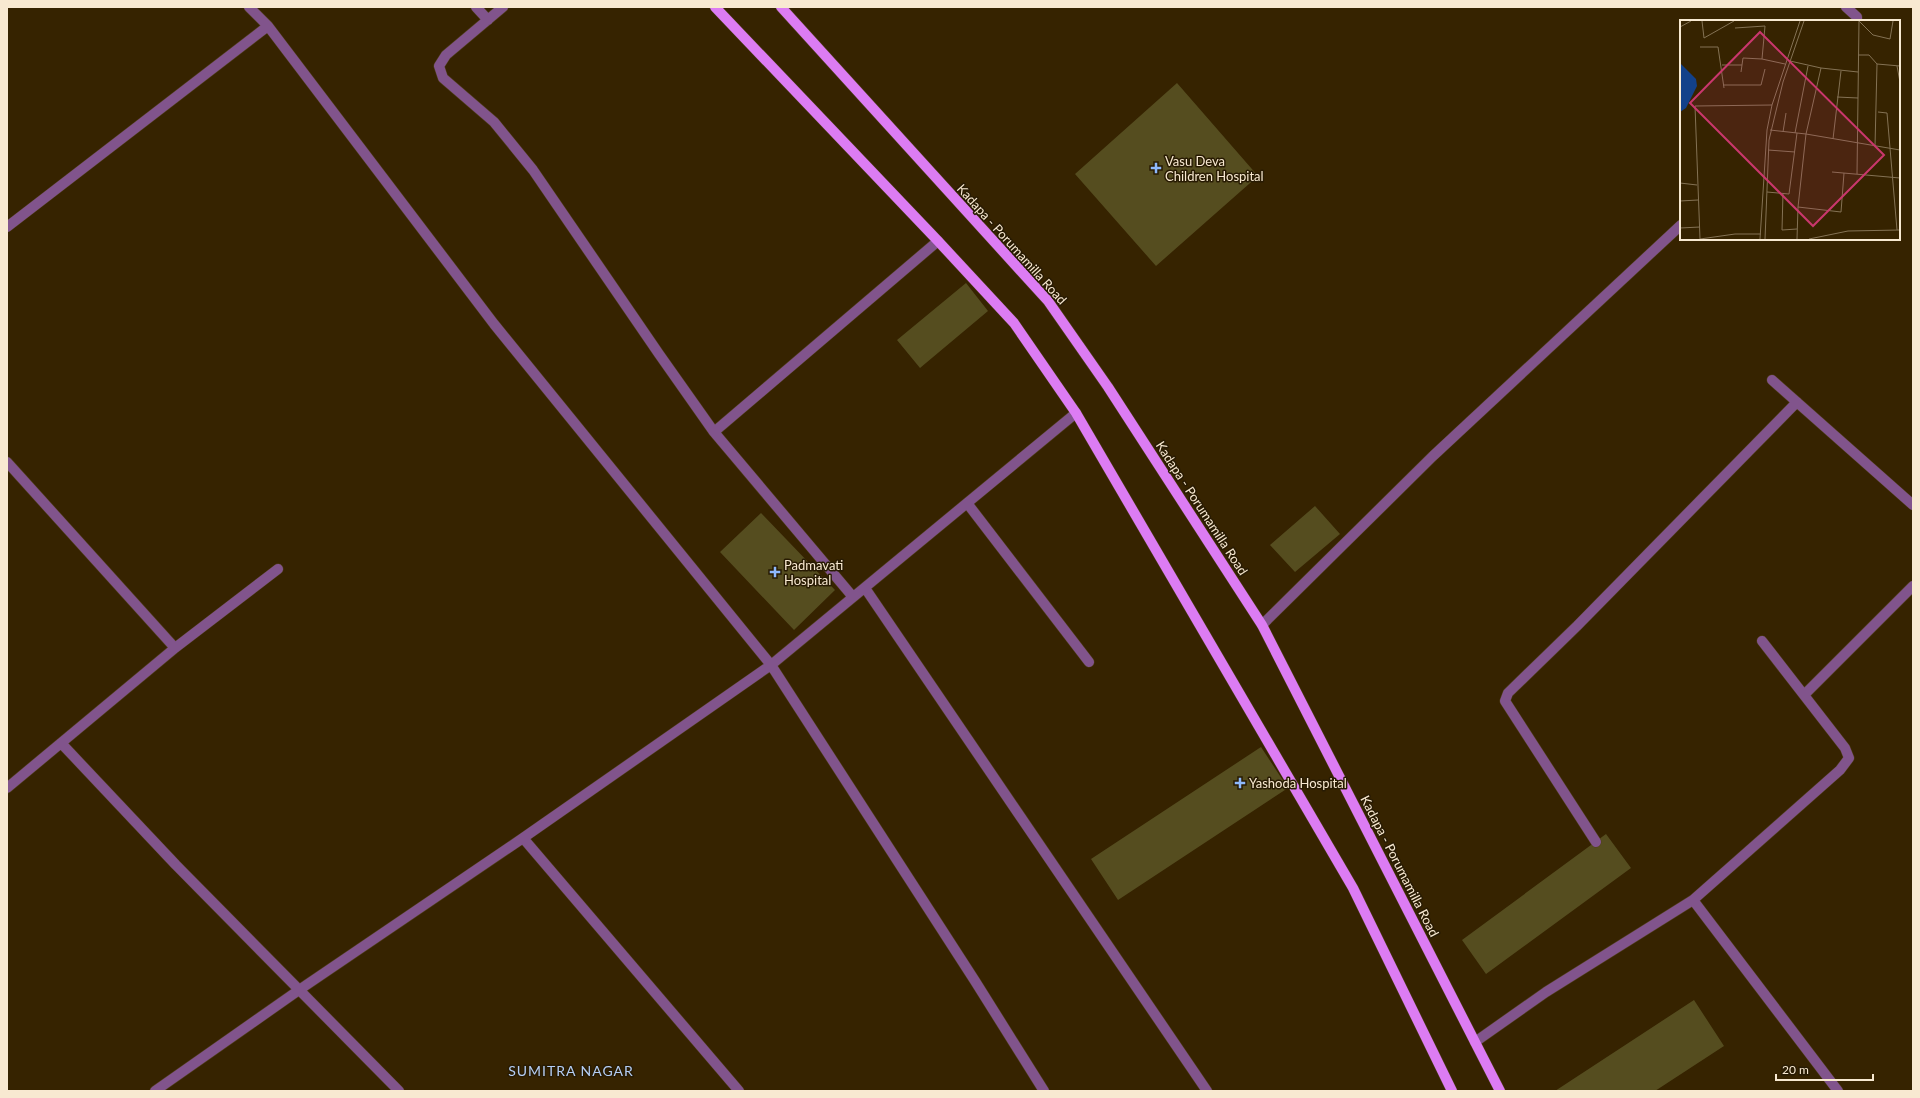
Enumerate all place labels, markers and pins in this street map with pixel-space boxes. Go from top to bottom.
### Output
place label: Vasu Deva Children Hospital [1165,153,1264,184]
marker: Vasu Deva Children Hospital [1150,162,1162,174]
place label: Padmavati Hospital [784,557,843,588]
marker: Padmavati Hospital [769,566,781,578]
place label: Yashoda Hospital [1249,775,1347,791]
marker: Yashoda Hospital [1234,777,1246,789]

